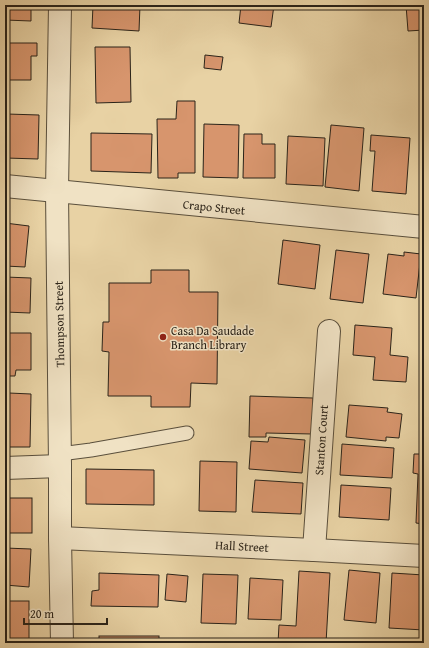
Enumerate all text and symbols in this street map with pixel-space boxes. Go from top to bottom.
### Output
street label: Crapo Street [182,195,247,219]
street label: Thompson Street [50,280,68,367]
place label: Casa Da Saudade Branch Library [171,322,254,353]
marker: Casa Da Saudade Branch Library [158,332,168,342]
street label: Stanton Court [310,403,332,476]
street label: Hall Street [215,536,270,556]
scale bar [24,600,107,626]
text: 20 m [30,605,54,622]

